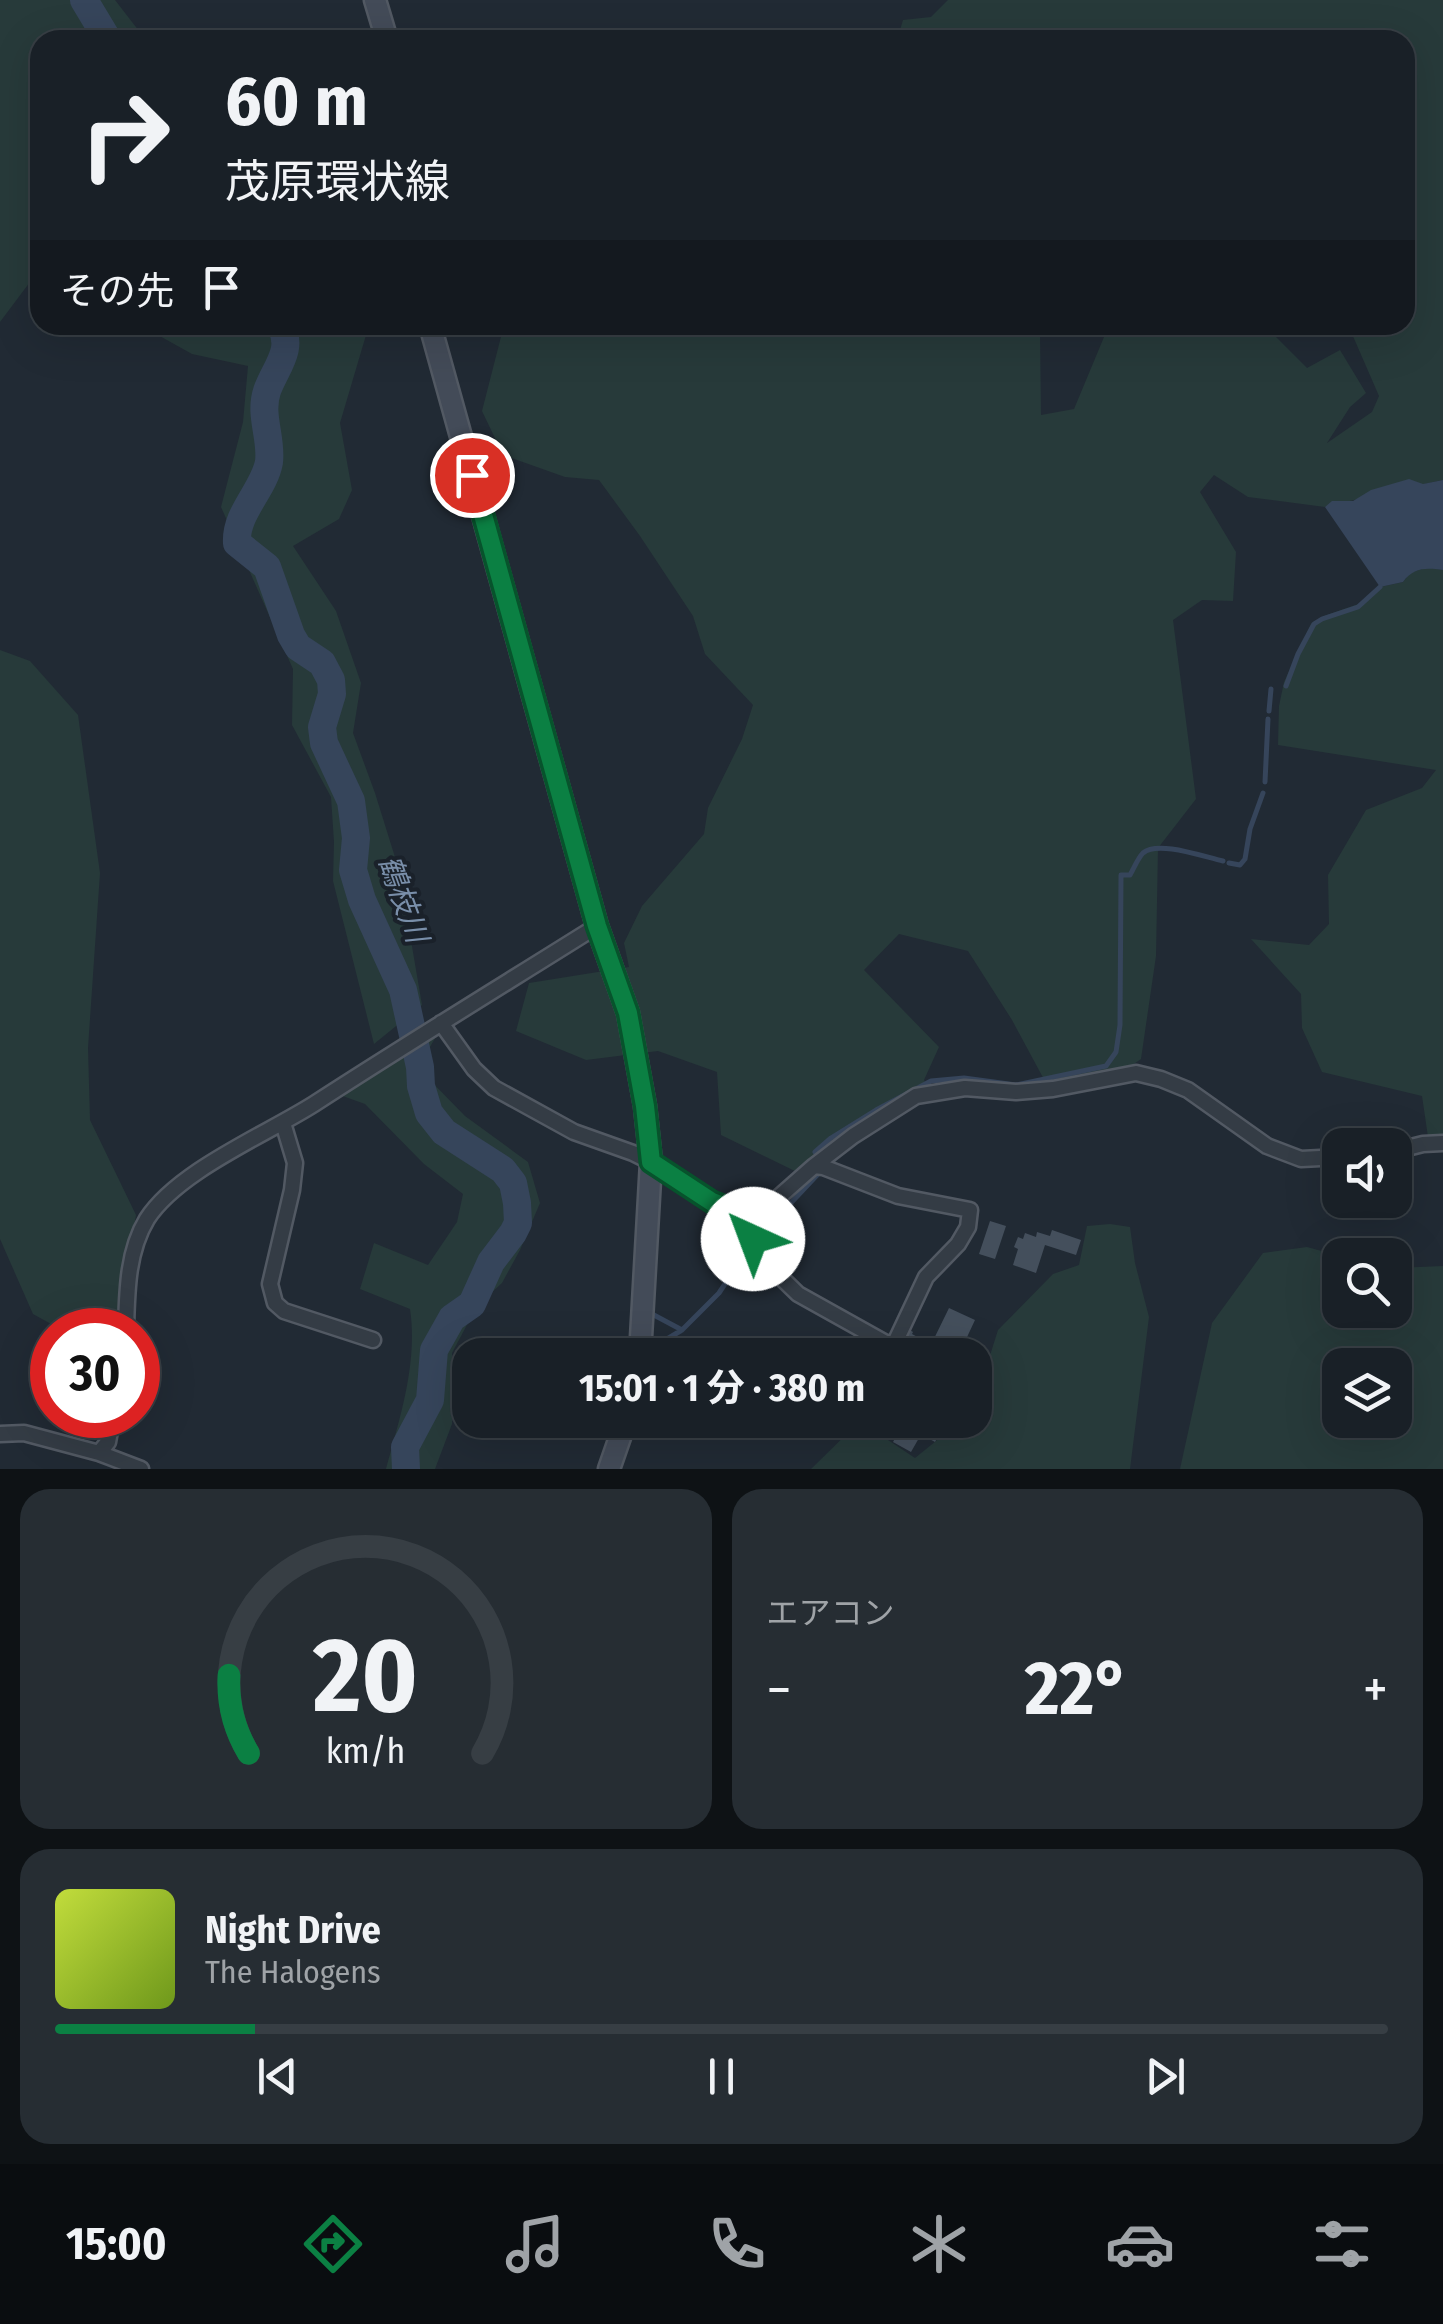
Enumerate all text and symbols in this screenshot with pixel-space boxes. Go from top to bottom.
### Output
text: 60 m [225,60,368,144]
icon: right [60,70,190,200]
text: 茂原環状線 [225,155,450,209]
icon: arrive [194,260,249,315]
text: その先 [60,268,174,314]
pin [430,433,515,518]
icon: arrive [445,448,500,503]
water label: 鶴枝川 [371,851,436,950]
map controls [1322,1128,1412,1438]
button: sound [1322,1128,1412,1218]
position arrow [701,1187,805,1291]
button: search [1322,1238,1412,1328]
speed limit sign: 30 [30,1308,160,1438]
button: layers [1322,1348,1412,1438]
text: 15:01 · 1 分 · 380 m [579,1365,865,1411]
text: エアコン [767,1594,895,1632]
text: 20 [312,1614,418,1739]
text: 22° [1025,1644,1129,1734]
text: − [767,1657,791,1723]
text: + [1363,1657,1388,1723]
text: km/h [326,1730,406,1772]
text: Night Drive [205,1907,381,1953]
text: The Halogens [205,1953,381,1991]
icon: previous [250,2049,305,2104]
icon: pause [694,2049,749,2104]
icon: next [1138,2049,1193,2104]
icon: directions [298,2209,368,2279]
icon: music [500,2209,570,2279]
icon: phone [702,2209,772,2279]
icon: climate [904,2209,974,2279]
icon: car [1105,2209,1175,2279]
icon: filters [1307,2209,1377,2279]
text: 15:00 [66,2217,166,2271]

